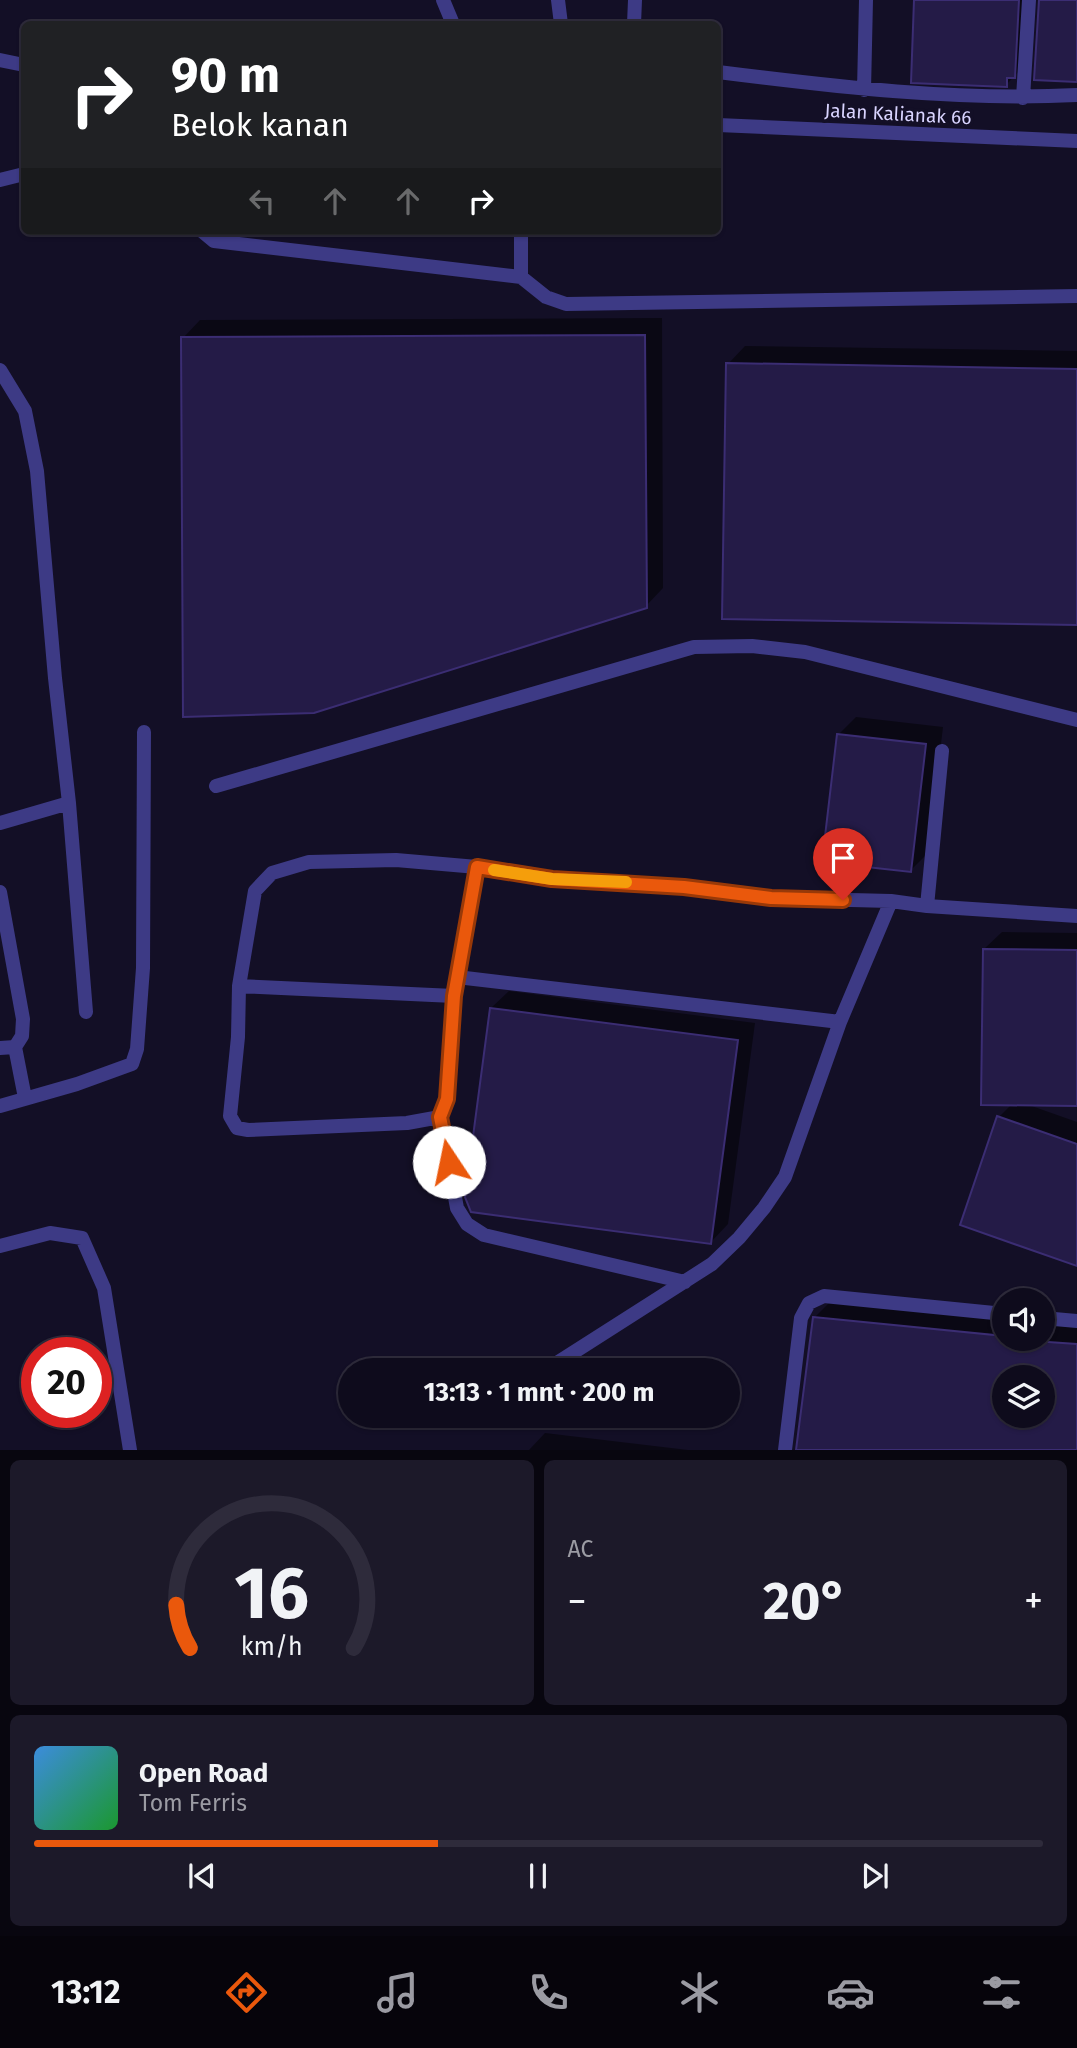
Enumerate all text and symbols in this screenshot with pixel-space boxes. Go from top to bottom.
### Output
text: 90 m [171,46,280,105]
icon: right [56,49,147,140]
street label: Jalan Kalianak 66 [824,99,972,129]
text: Belok kanan [171,106,349,144]
icon: left [243,182,281,220]
icon: ahead [316,182,354,220]
icon: ahead [389,182,427,220]
icon: right [462,182,500,220]
pin [813,828,873,900]
icon: arrive [824,839,862,877]
position arrow [412,1125,486,1199]
map controls [992,1288,1055,1428]
button: sound [992,1288,1055,1351]
speed limit sign: 20 [21,1337,112,1428]
button: layers [992,1365,1055,1428]
text: 13:13 · 1 mnt · 200 m [424,1377,654,1408]
text: AC [568,1535,593,1563]
text: 16 [234,1551,309,1638]
text: 20° [763,1570,847,1633]
text: − [568,1578,587,1624]
text: + [1024,1578,1043,1624]
text: km/h [241,1632,303,1662]
text: Open Road [139,1758,268,1789]
text: Tom Ferris [139,1789,247,1817]
icon: previous [183,1857,221,1895]
icon: pause [519,1857,557,1895]
icon: next [856,1857,894,1895]
icon: directions [222,1968,271,2017]
icon: music [373,1968,422,2017]
icon: phone [524,1968,573,2017]
icon: climate [675,1968,724,2017]
icon: car [826,1968,875,2017]
icon: filters [977,1968,1026,2017]
text: 13:12 [51,1973,120,2011]

